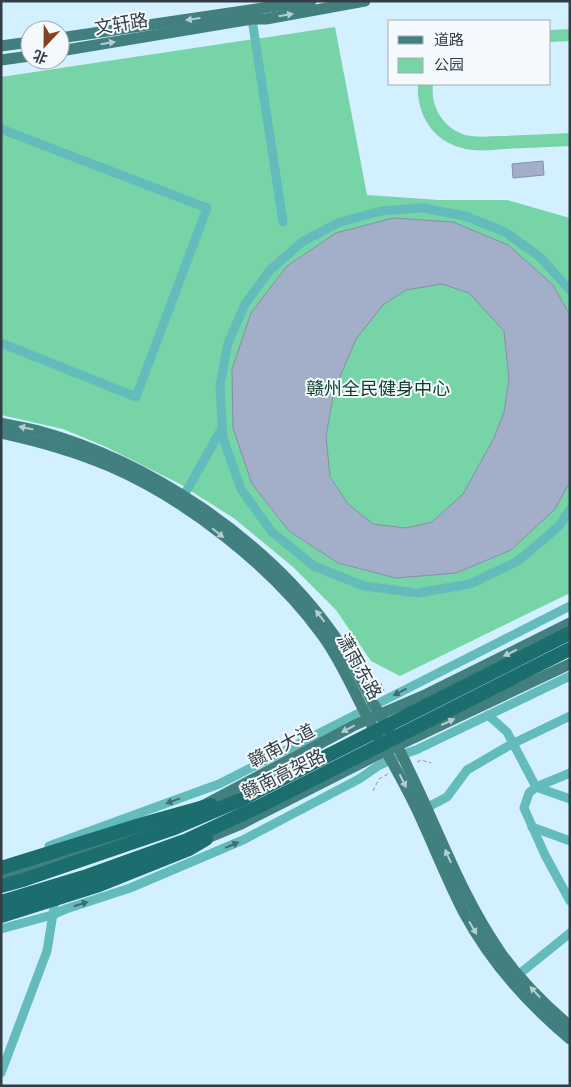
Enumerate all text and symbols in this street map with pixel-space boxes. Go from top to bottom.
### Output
street label: 文轩路 [93,8,149,38]
one-way arrow [278,11,294,19]
one-way arrow [185,15,201,23]
north arrow [20,20,70,70]
legend [388,20,551,85]
text: 道路 [434,30,464,48]
one-way arrow [100,38,116,46]
text: 北 [30,47,50,68]
text: 公园 [434,55,464,73]
park label: 赣州全民健身中心 [306,377,450,399]
one-way arrow [18,424,33,432]
one-way arrow [212,527,225,538]
one-way arrow [315,610,325,623]
street label: 潇雨东路 [333,629,387,703]
one-way arrow [503,649,518,657]
one-way arrow [393,688,407,696]
street label: 赣南大道 [244,718,318,772]
one-way arrow [441,718,455,726]
one-way arrow [340,725,355,733]
street label: 赣南高架路 [238,743,328,803]
one-way arrow [399,774,407,789]
one-way arrow [165,797,180,805]
one-way arrow [225,840,239,848]
one-way arrow [443,849,451,863]
one-way arrow [74,900,89,908]
one-way arrow [469,921,478,934]
one-way arrow [529,986,540,999]

